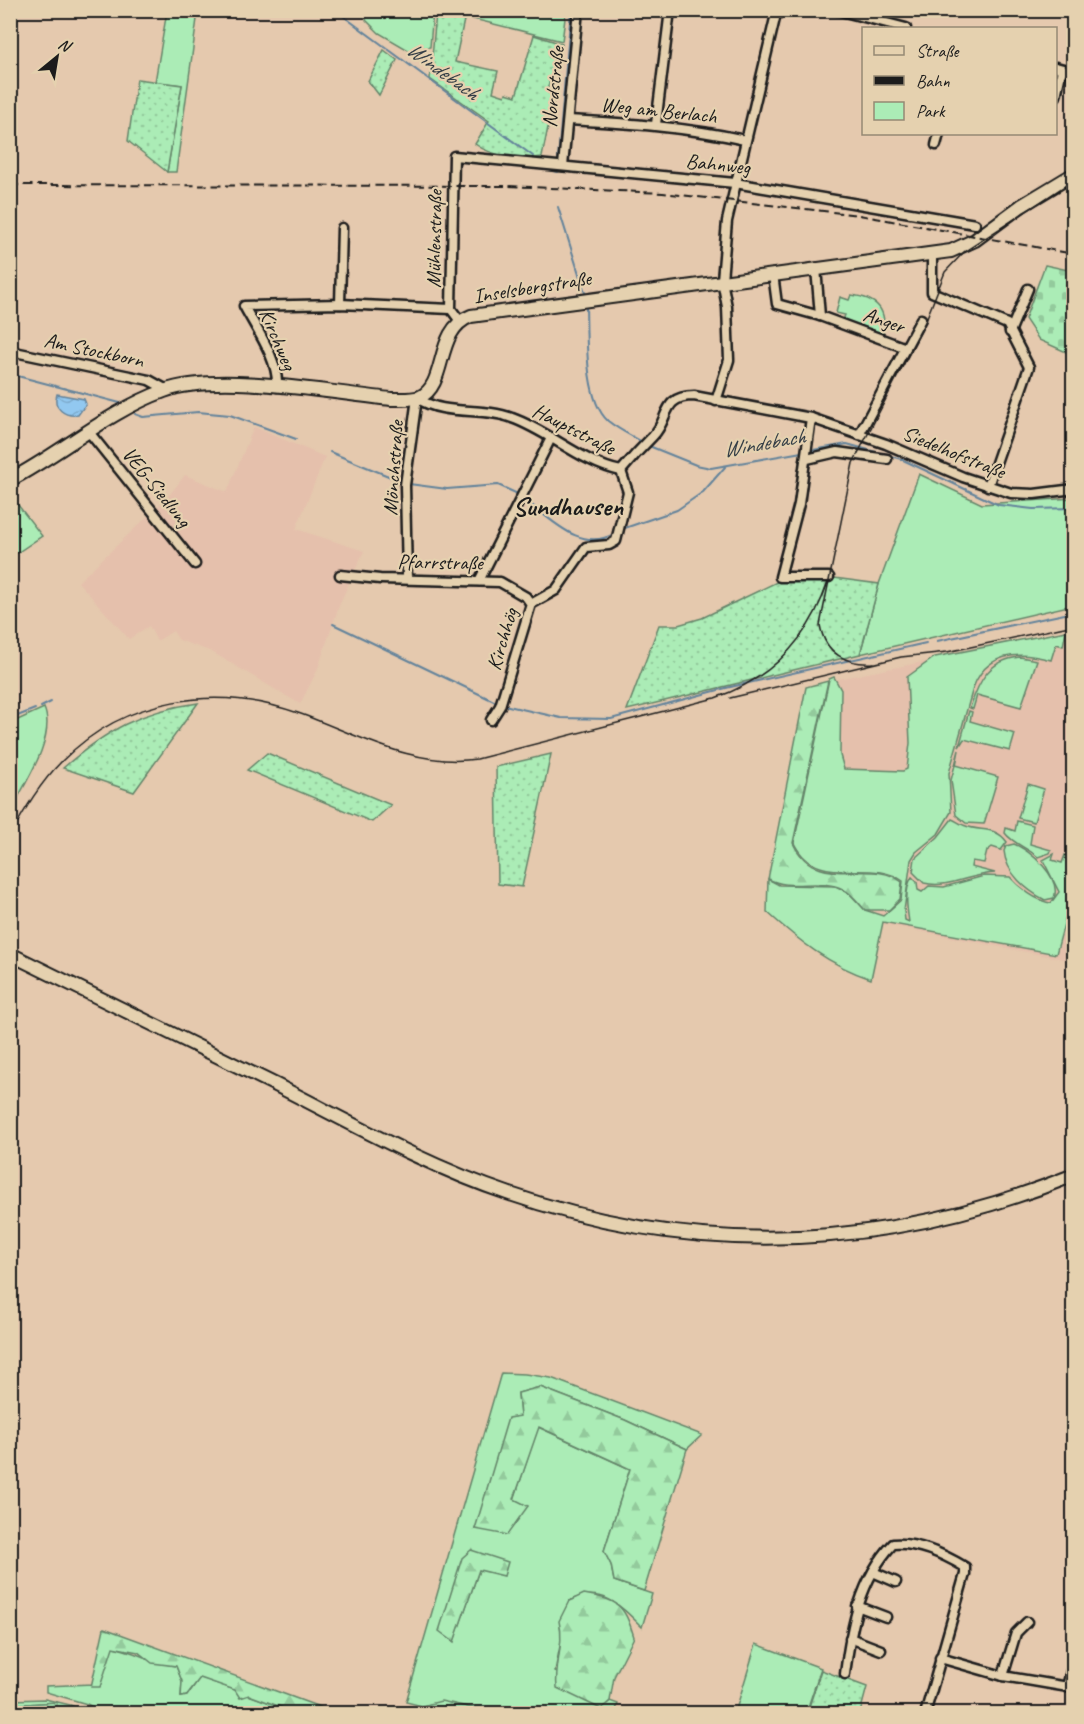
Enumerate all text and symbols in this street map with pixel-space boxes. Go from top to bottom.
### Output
north arrow [27,27,87,87]
legend [862,27,1057,135]
text: N [55,34,76,58]
water label: Windebach [401,35,486,108]
text: Straße [916,40,960,62]
street label: Nordstraße [536,43,570,129]
text: Bahn [916,70,951,92]
street label: Weg am Berlach [600,91,718,129]
text: Park [916,100,946,122]
street label: Bahnweg [685,148,753,180]
street label: Mühlenstraße [420,188,448,288]
street label: Inselsbergstraße [471,265,595,309]
street label: Anger [860,301,909,340]
street label: Kirchweg [253,304,303,375]
street label: Am Stockborn [42,327,147,373]
street label: Hauptstraße [528,397,622,462]
street label: Mönchstraße [377,418,409,516]
street label: Siedelhofstraße [899,420,1011,485]
water label: Windebach [721,422,809,464]
street label: VEG-Siedlung [117,441,198,534]
district label: Sundhausen [513,489,624,523]
street label: Pfarrstraße [397,548,485,576]
street label: Kirchhög [480,603,524,673]

